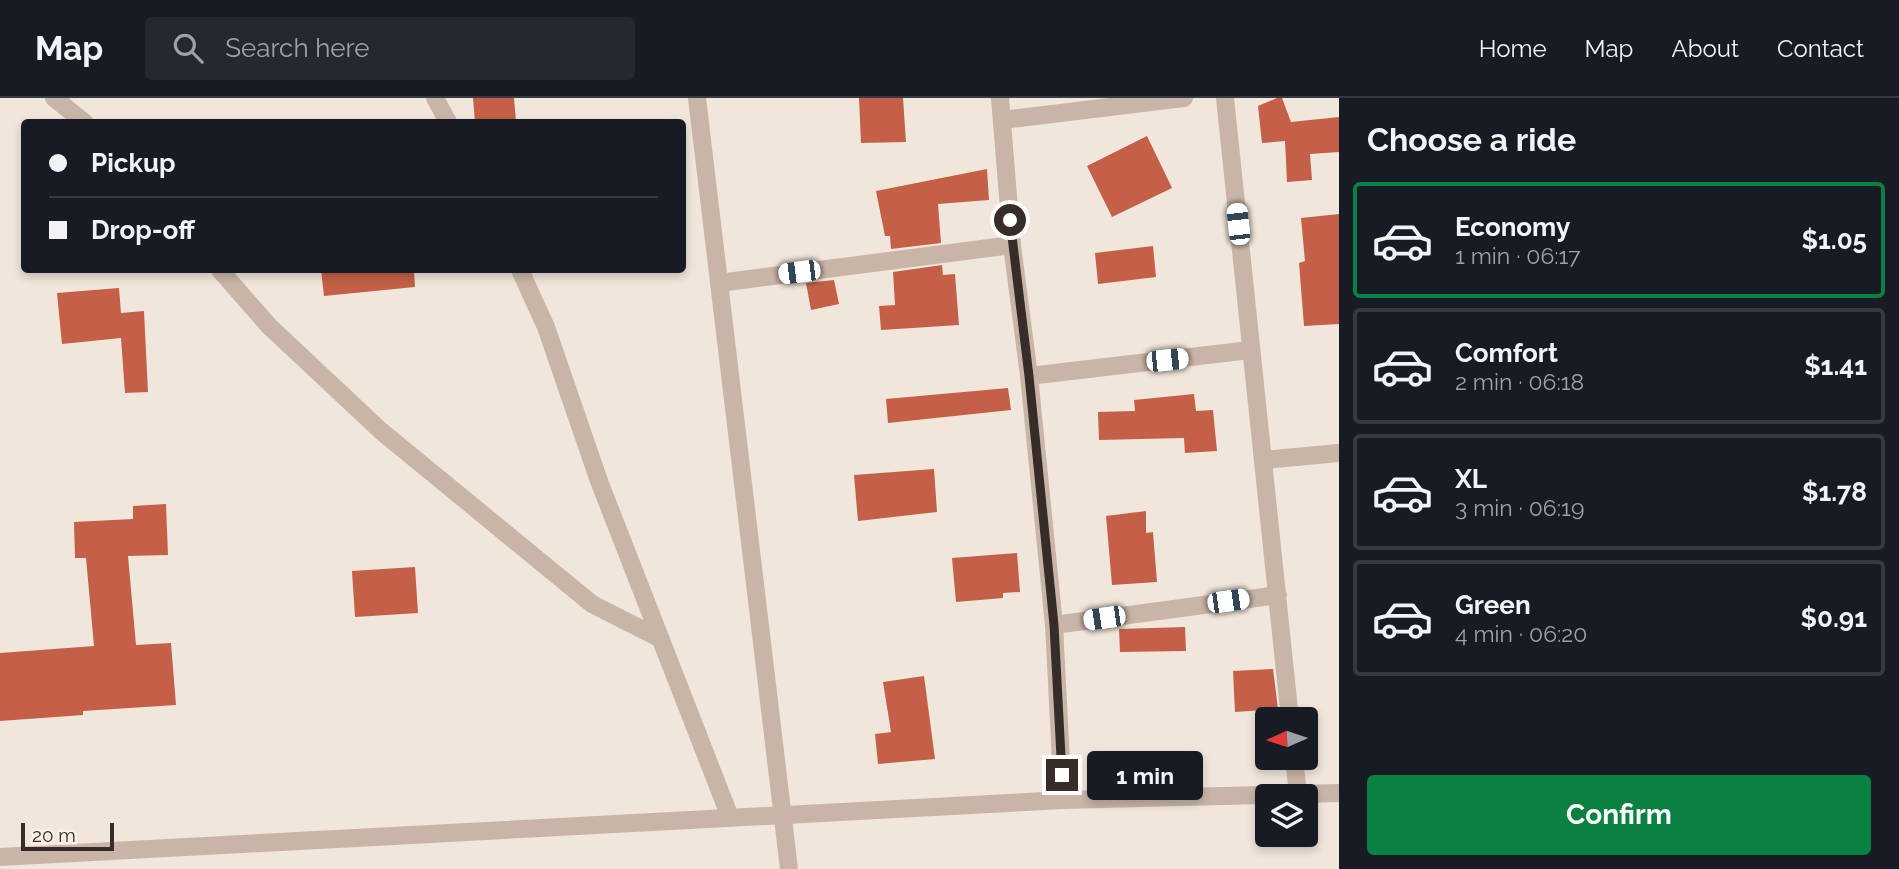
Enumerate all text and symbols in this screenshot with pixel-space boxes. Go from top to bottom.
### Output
search box [145,17,635,80]
text: Map [35,29,103,68]
icon: search [169,29,207,67]
text: Search here [225,33,370,63]
text: Home [1479,34,1547,63]
text: Map [1585,34,1633,63]
text: About [1671,34,1739,63]
text: Contact [1777,34,1864,63]
text: Choose a ride [1367,121,1576,158]
text: Pickup [91,148,176,178]
car [1226,202,1251,246]
route start [994,204,1026,236]
icon: car [1371,209,1434,272]
text: Economy [1455,212,1570,242]
text: Drop-off [91,215,195,245]
text: $1.05 [1801,225,1867,255]
text: 1 min · 06:17 [1455,242,1581,269]
car [777,259,822,285]
icon: car [1371,335,1434,398]
text: Comfort [1455,338,1558,368]
car [1146,347,1189,373]
text: $1.41 [1804,351,1867,381]
text: 2 min · 06:18 [1455,368,1584,395]
icon: car [1371,461,1434,524]
text: XL [1455,464,1487,494]
text: $1.78 [1802,477,1867,507]
text: 3 min · 06:19 [1455,494,1584,521]
icon: car [1371,587,1434,650]
car [1206,588,1251,614]
text: Green [1455,590,1531,620]
text: $0.91 [1801,603,1867,633]
car [1082,605,1127,631]
text: 4 min · 06:20 [1455,620,1587,647]
north arrow [1255,707,1318,770]
map controls [1255,707,1318,847]
callout: 1 min [1086,750,1202,800]
route end [1046,759,1078,791]
text: 1 min [1116,762,1174,789]
button: Confirm [1367,775,1871,855]
button: layers [1255,784,1318,847]
scale bar [21,820,114,852]
text: 20 m [32,824,76,846]

